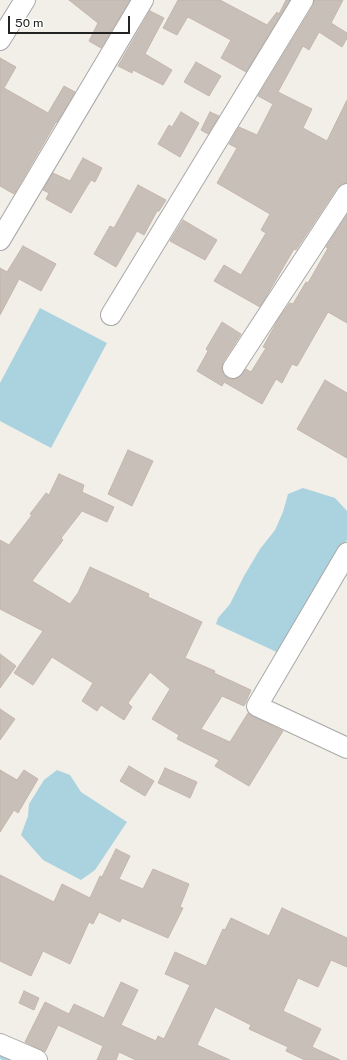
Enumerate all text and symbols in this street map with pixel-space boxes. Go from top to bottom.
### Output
scale bar [10,8,132,34]
text: 50 m [15,16,43,30]

